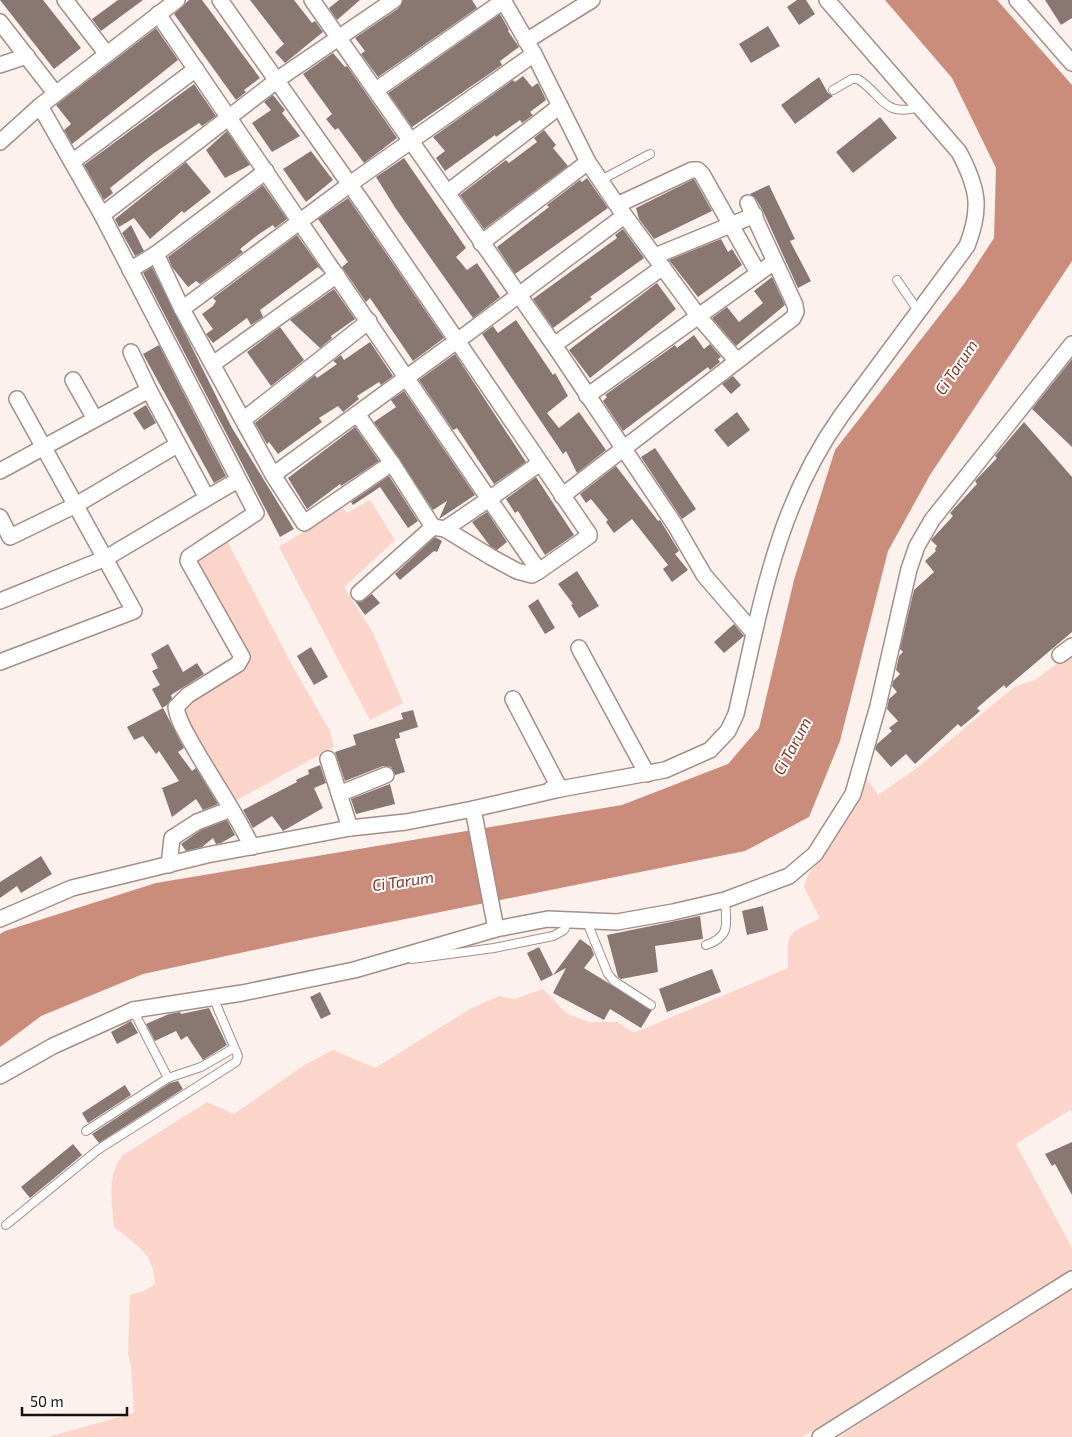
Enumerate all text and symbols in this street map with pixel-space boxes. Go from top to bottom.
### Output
water label: Ci Tarum [930,336,981,398]
water label: Ci Tarum [769,714,815,778]
water label: Ci Tarum [371,867,435,894]
scale bar [22,1384,128,1416]
text: 50 m [30,1392,64,1410]

